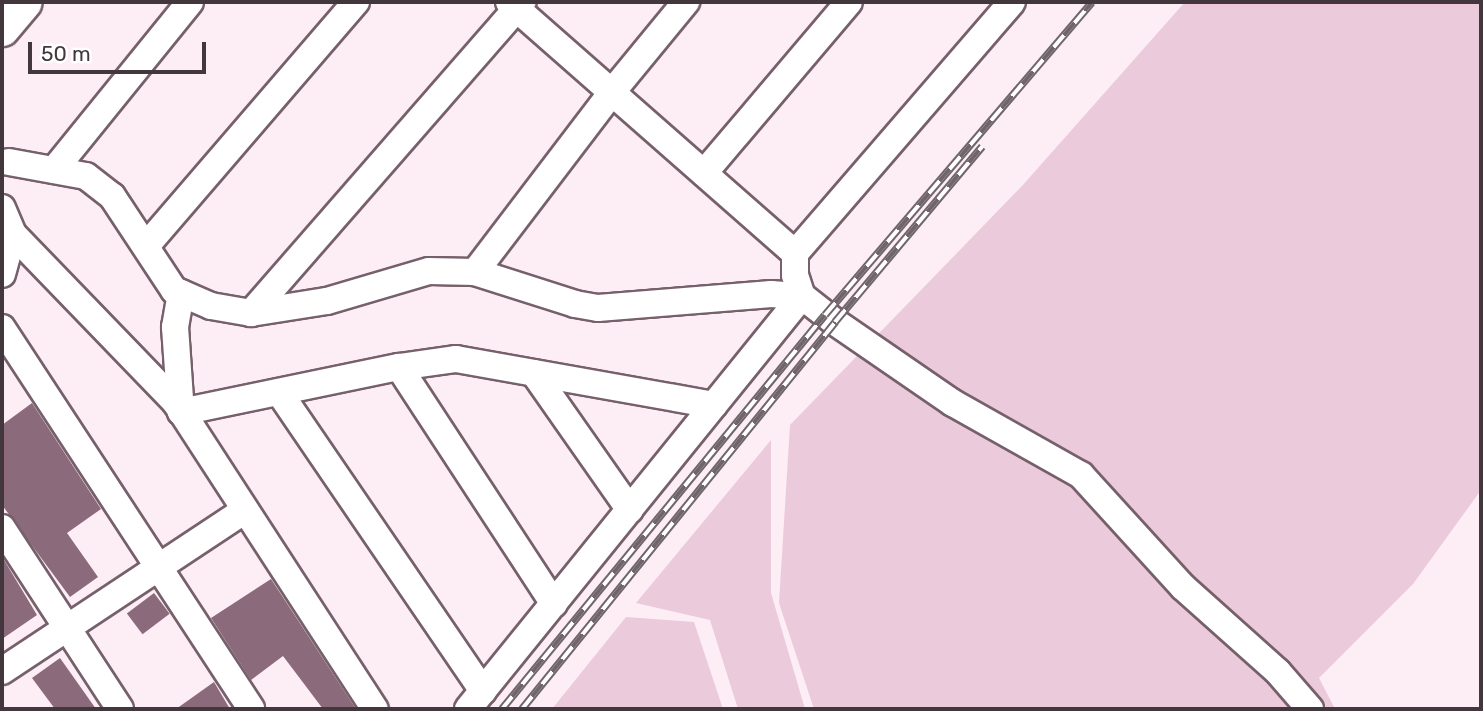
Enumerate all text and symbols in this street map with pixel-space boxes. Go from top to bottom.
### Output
scale bar [32,28,210,72]
text: 50 m [41,41,91,66]

